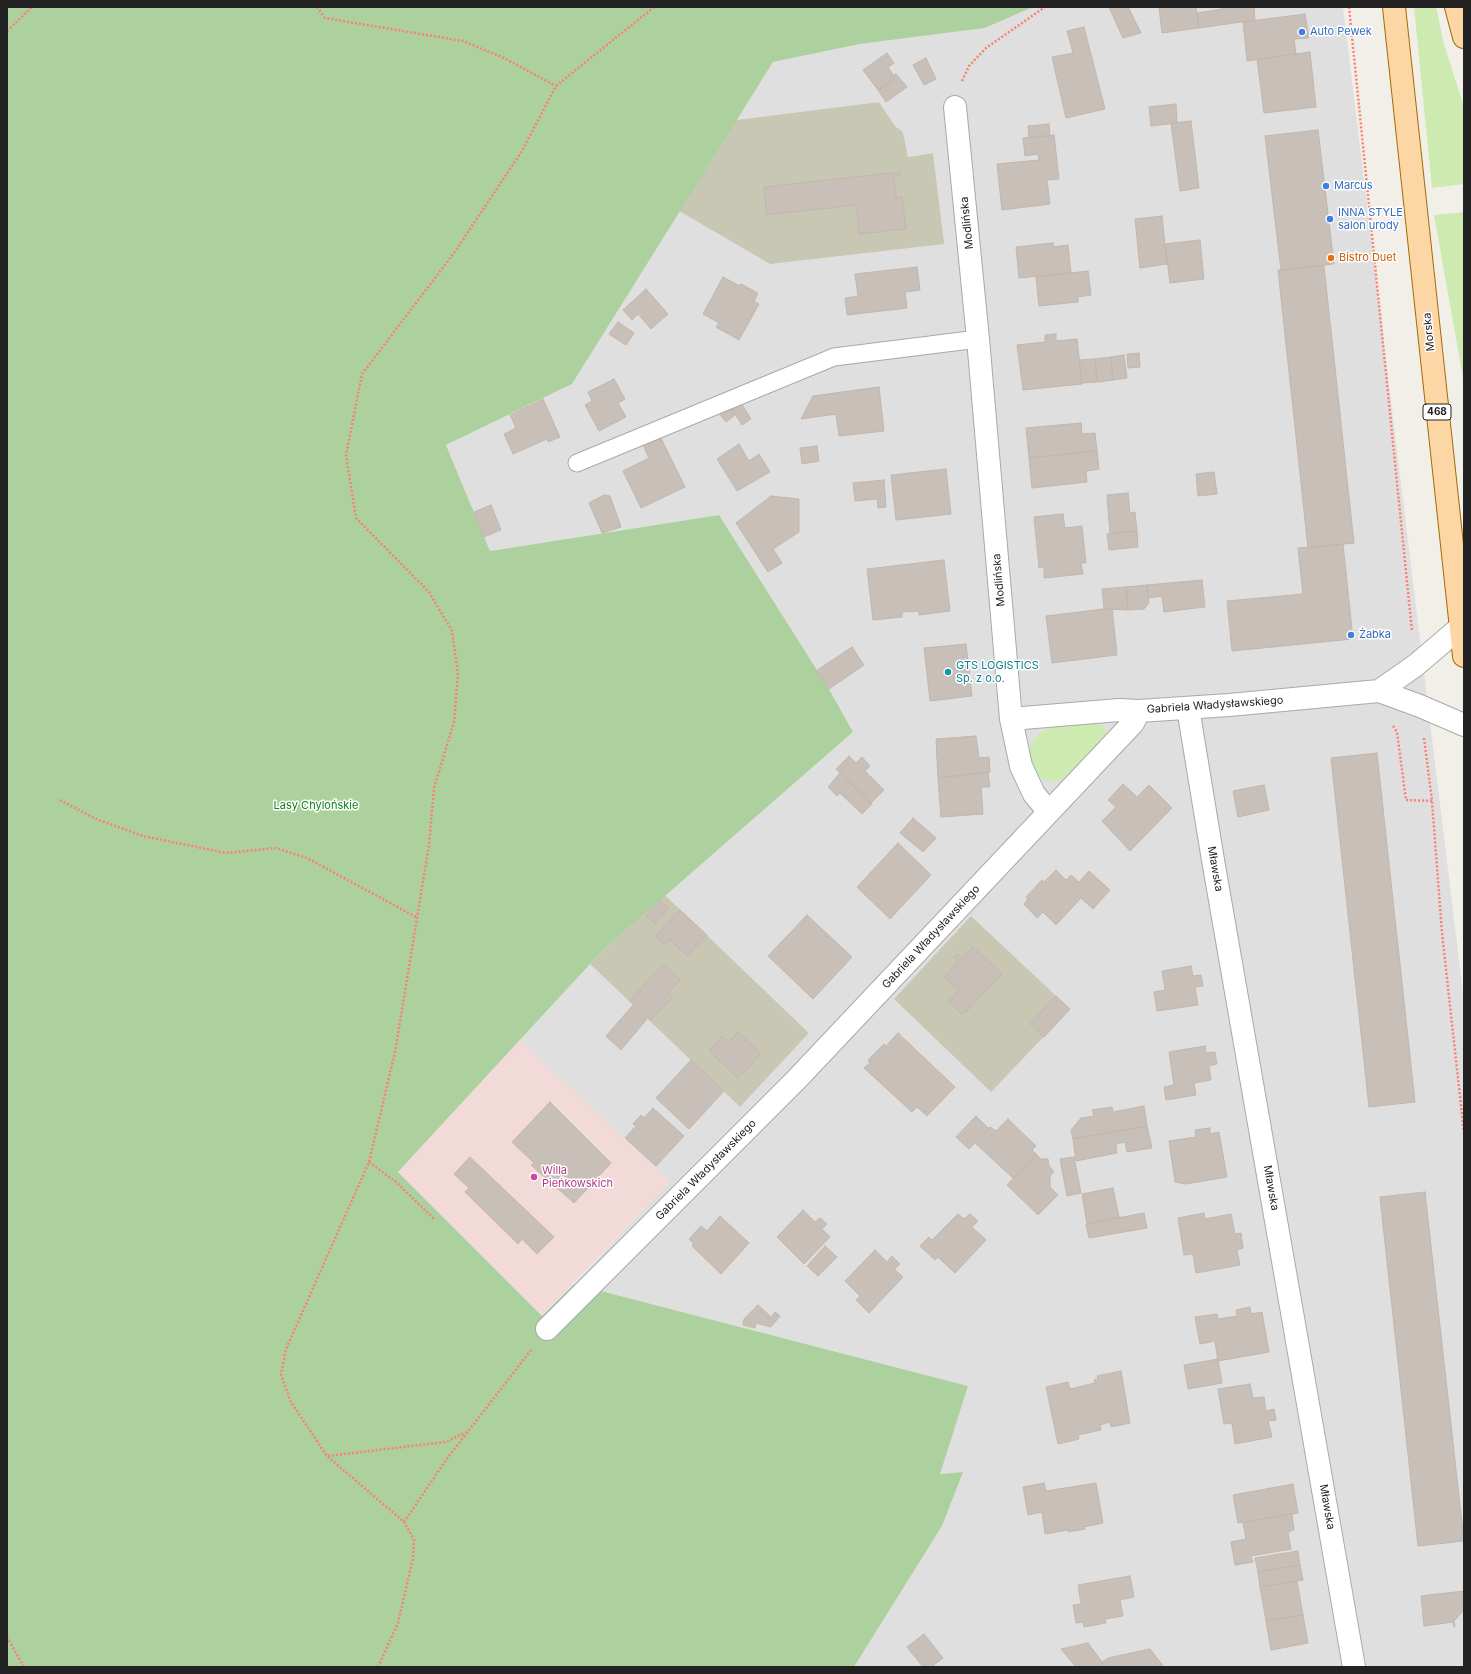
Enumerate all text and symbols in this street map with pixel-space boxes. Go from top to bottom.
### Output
place label: Auto Pewek [1310,25,1372,39]
marker: Auto Pewek [1297,27,1307,37]
place label: Marcus [1334,179,1373,193]
marker: Marcus [1321,181,1331,191]
street label: Modlińska [958,196,976,250]
place label: INNA STYLE salon urody [1338,206,1403,232]
marker: INNA STYLE salon urody [1325,214,1335,224]
place label: Bistro Duet [1339,251,1396,265]
marker: Bistro Duet [1326,253,1336,263]
street label: Morska [1420,312,1438,352]
road number: 468 [1423,404,1451,420]
street label: Modlińska [990,553,1008,607]
place label: Żabka [1359,628,1391,642]
marker: Żabka [1346,630,1356,640]
place label: GTS LOGISTICS Sp. z o.o. [956,659,1039,685]
marker: GTS LOGISTICS Sp. z o.o. [943,667,953,677]
street label: Gabriela Władysławskiego [1146,694,1284,716]
park label: Lasy Chylońskie [274,799,358,813]
street label: Mławska [1205,845,1225,893]
street label: Gabriela Władysławskiego [879,882,983,992]
street label: Gabriela Władysławskiego [653,1117,759,1223]
place label: Willa Pieńkowskich [542,1164,613,1190]
street label: Mławska [1261,1164,1281,1212]
marker: Willa Pieńkowskich [529,1172,539,1182]
street label: Mławska [1317,1483,1337,1531]

